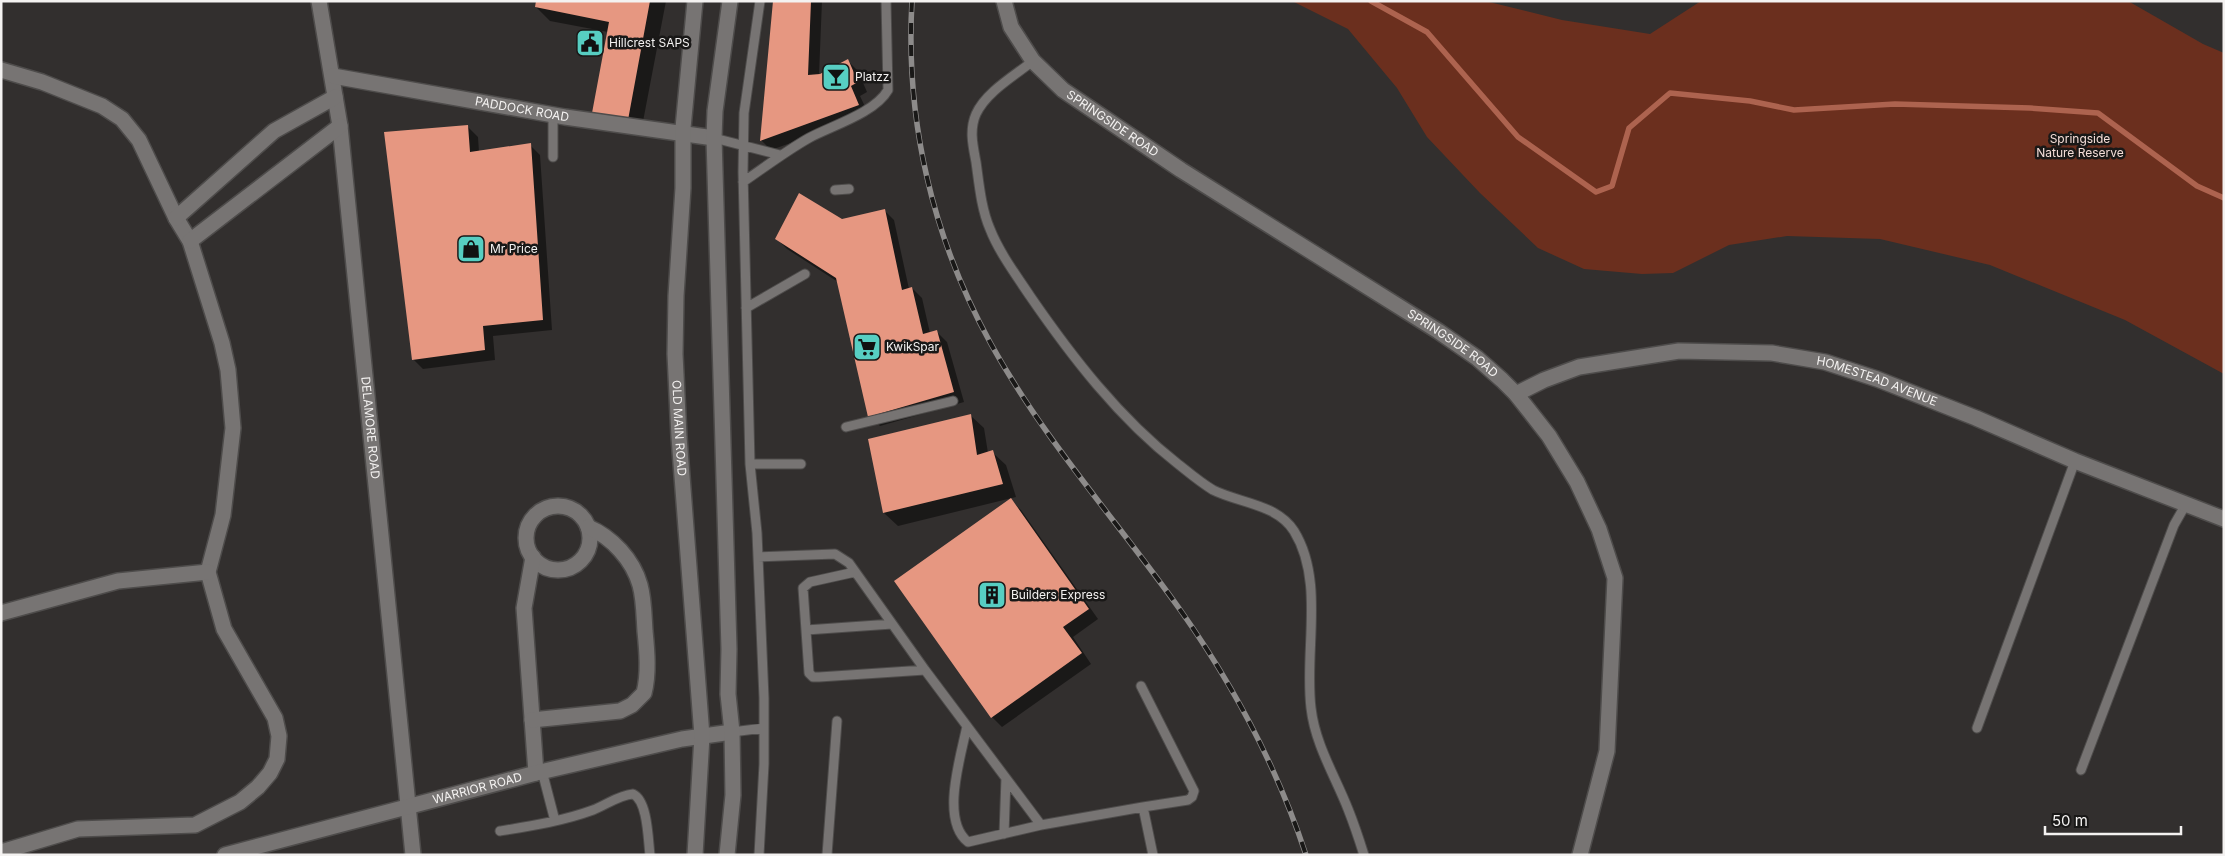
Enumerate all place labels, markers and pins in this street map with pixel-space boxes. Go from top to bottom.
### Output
public building icon: Hillcrest SAPS [575,28,605,58]
place label: Hillcrest SAPS [609,35,690,50]
bar icon: Platzz [821,62,851,92]
place label: Platzz [855,69,890,84]
shop icon: Mr Price [456,234,486,264]
place label: Mr Price [490,241,538,256]
supermarket icon: KwikSpar [852,332,882,362]
place label: KwikSpar [886,339,940,354]
building icon: Builders Express [977,580,1007,610]
place label: Builders Express [1011,587,1105,602]

